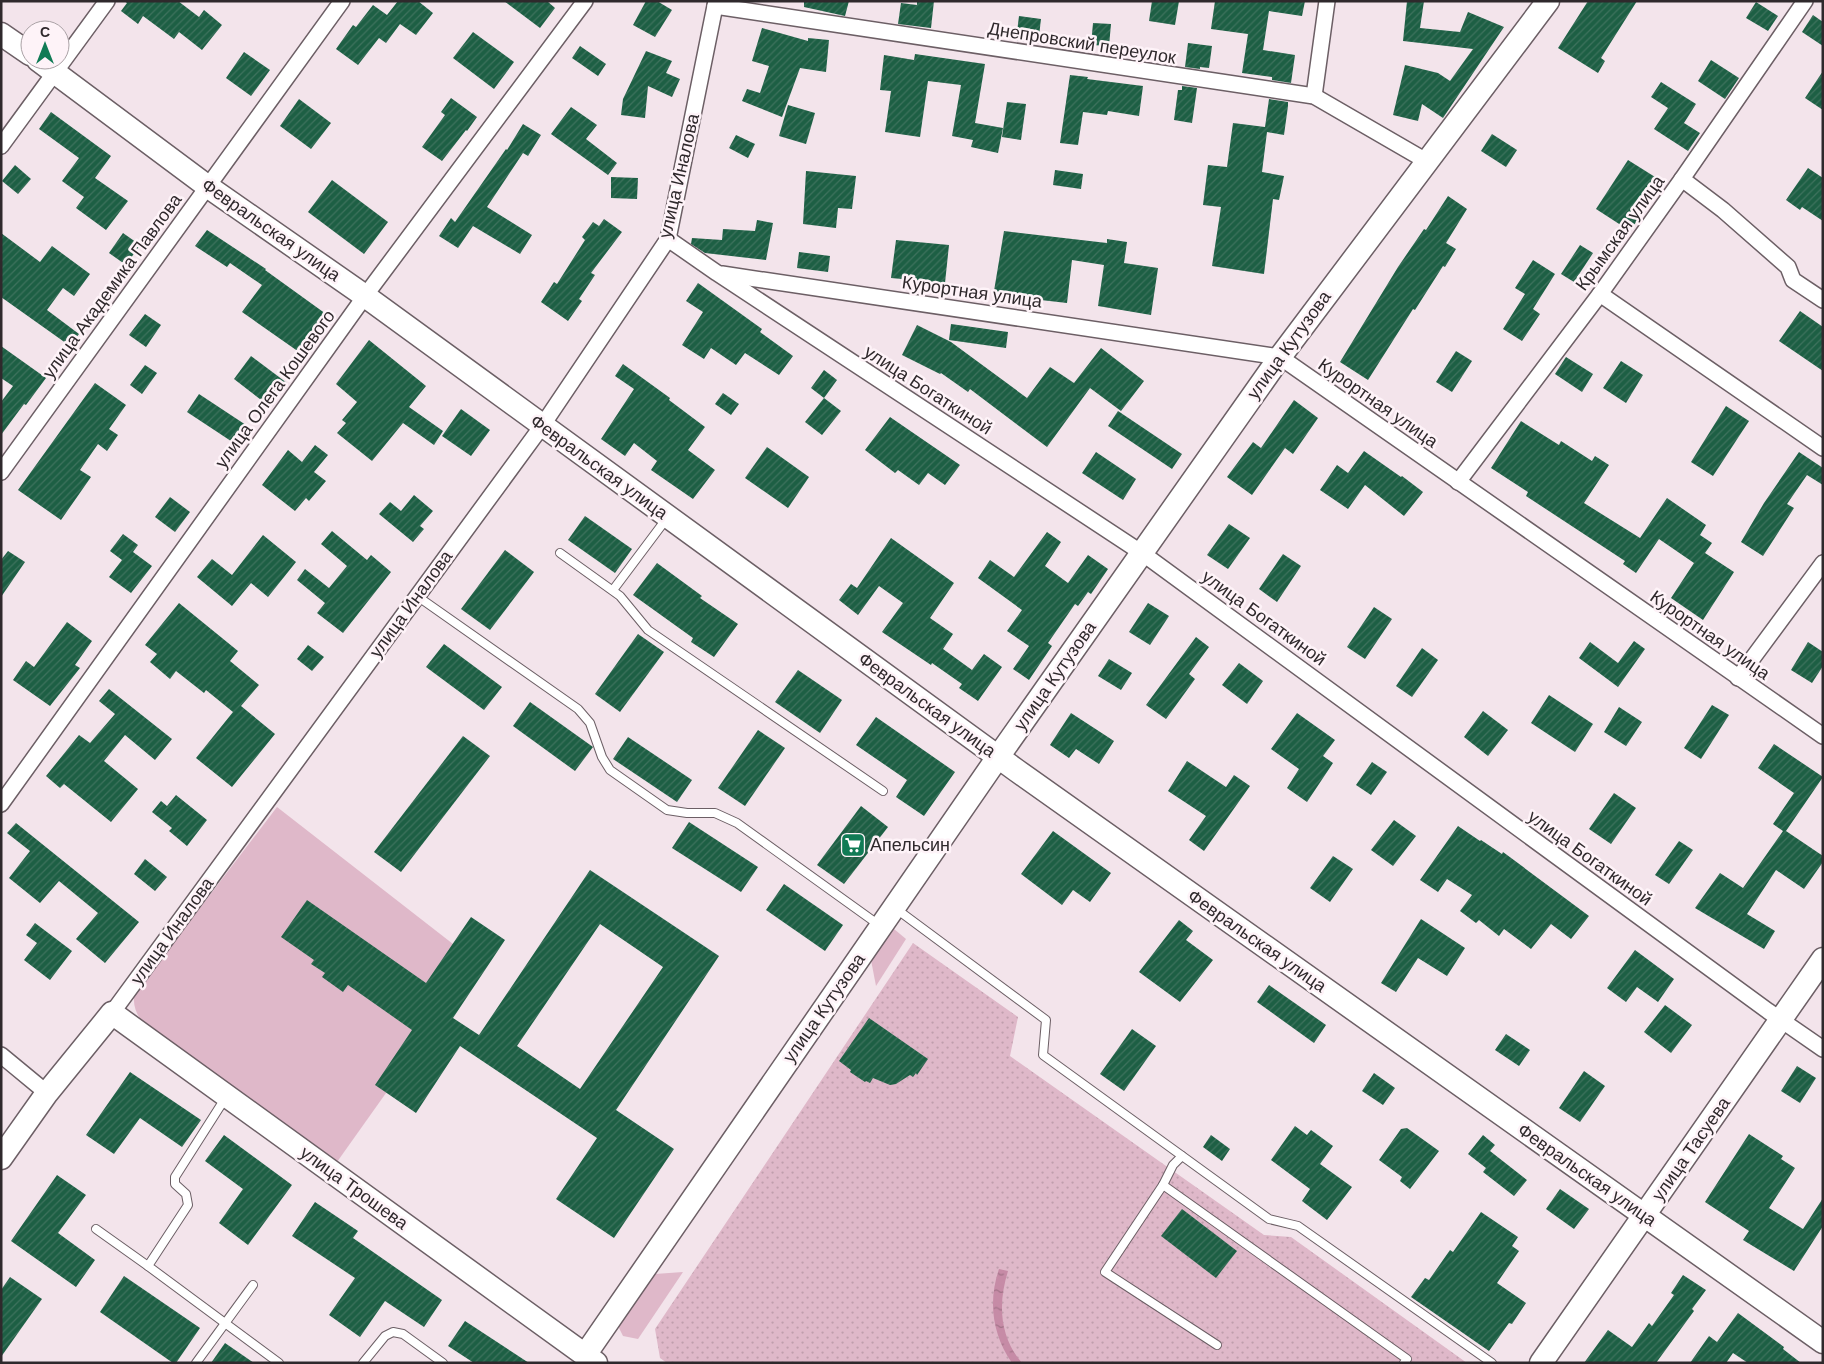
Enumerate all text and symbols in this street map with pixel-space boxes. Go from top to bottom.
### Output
street label: Днепровский переулок [986,16,1178,70]
north arrow [20,20,70,70]
text: С [40,23,50,41]
street label: улица Иналова [653,110,705,241]
street label: Крымская улица [1570,170,1671,296]
street label: Февральская улица [197,173,346,288]
street label: улица Академика Павлова [37,188,188,383]
street label: Курортная улица [900,270,1045,314]
street label: улица Кутузова [1241,285,1337,404]
street label: улица Олега Кошевого [209,305,341,473]
street label: улица Богаткиной [859,340,997,440]
street label: Курортная улица [1313,353,1443,454]
street label: Февральская улица [525,409,673,526]
street label: улица Иналова [364,545,459,663]
street label: улица Богаткиной [1197,565,1331,671]
street label: Курортная улица [1645,585,1775,686]
street label: улица Кутузова [1008,616,1102,736]
street label: Февральская улица [853,647,1001,764]
street label: улица Богаткиной [1523,805,1657,911]
supermarket icon: Апельсин [840,832,866,858]
place label: Апельсин [870,833,950,857]
street label: улица Иналова [125,872,220,990]
street label: Февральская улица [1183,884,1332,999]
street label: улица Кутузова [777,948,871,1068]
street label: улица Тасуева [1646,1091,1736,1206]
street label: Февральская улица [1513,1118,1662,1233]
street label: улица Трошева [295,1141,414,1236]

